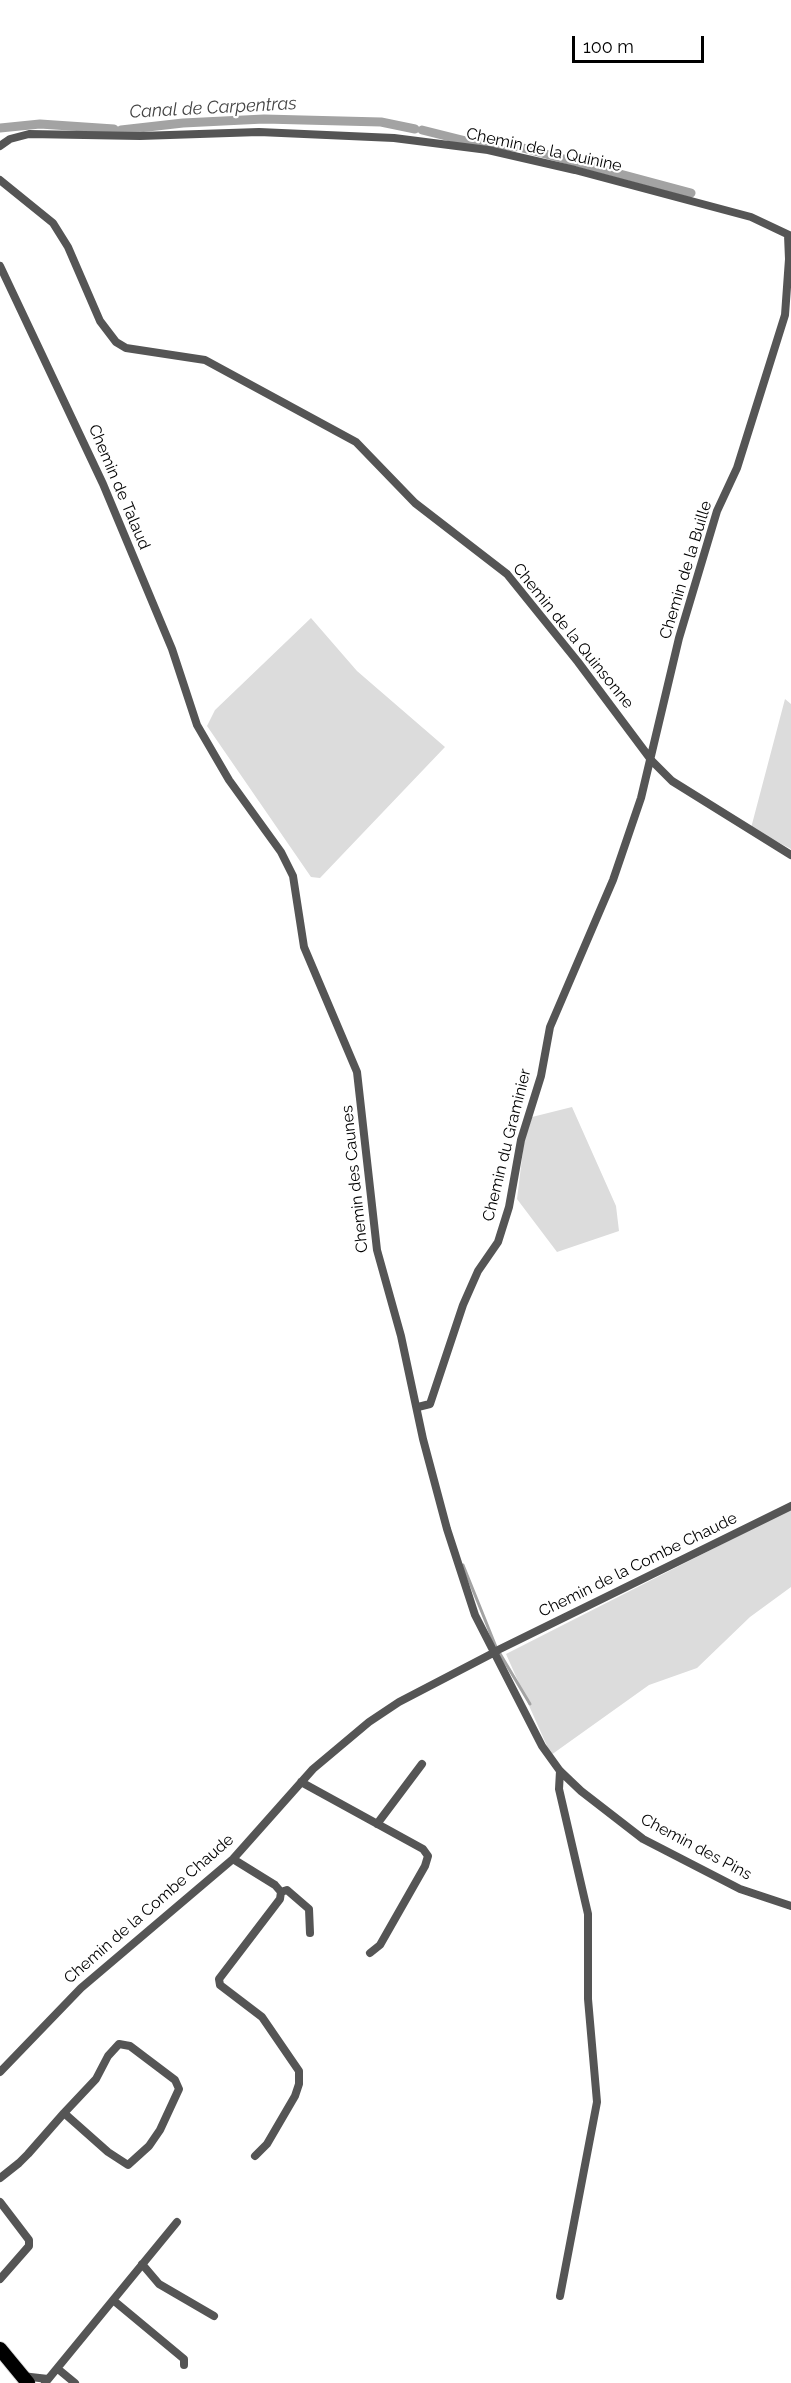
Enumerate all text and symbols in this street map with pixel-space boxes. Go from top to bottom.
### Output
scale bar [575,24,707,62]
text: 100 m [583,36,634,57]
water label: Canal de Carpentras [129,93,297,123]
street label: Chemin de la Quinine [465,124,623,176]
street label: Chemin de Talaud [84,422,154,552]
street label: Chemin de la Buille [656,499,716,641]
street label: Chemin de la Quinsonne [508,559,638,713]
street label: Chemin du Graminier [479,1067,535,1223]
street label: Chemin des Caunes [338,1104,372,1254]
street label: Chemin de la Combe Chaude [536,1509,740,1621]
street label: Chemin des Pins [637,1810,755,1884]
street label: Chemin de la Combe Chaude [60,1830,238,1988]

